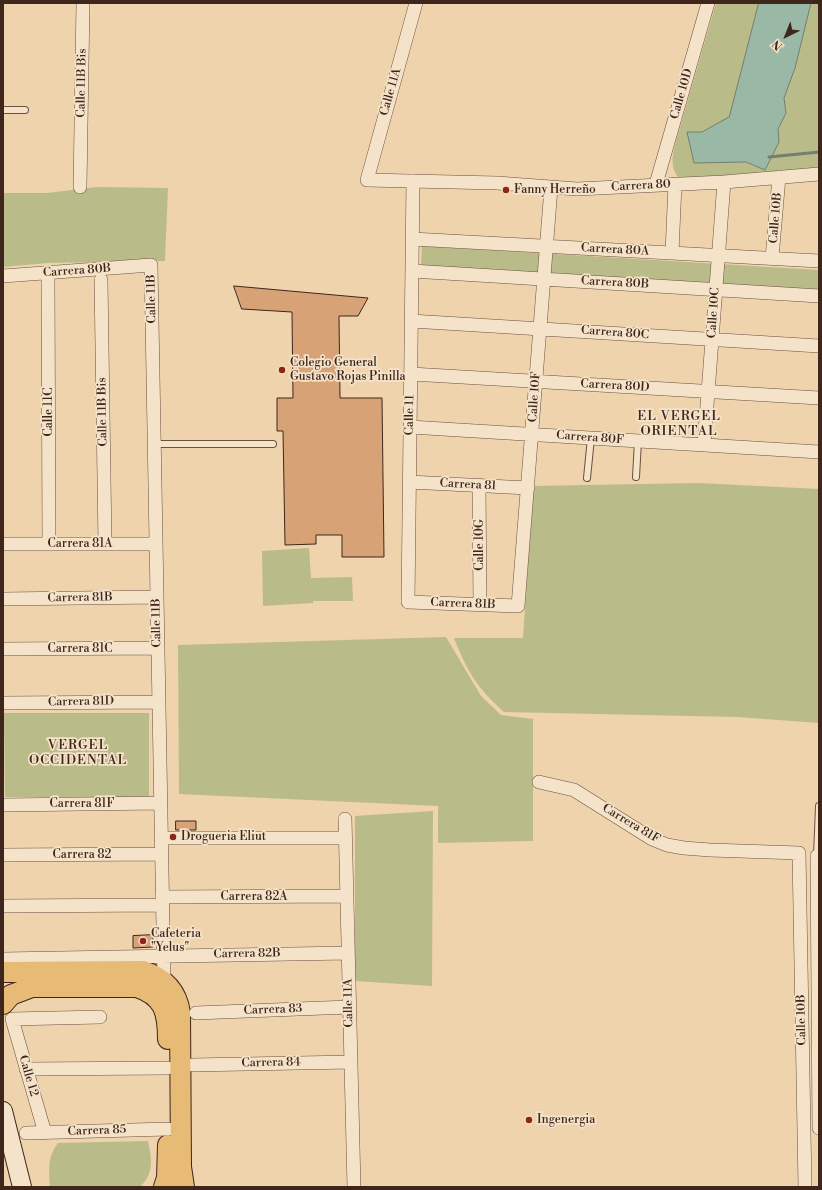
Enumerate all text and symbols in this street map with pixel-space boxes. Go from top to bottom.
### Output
north arrow [766,16,806,56]
text: N [770,37,786,53]
street label: Calle 11B Bis [74,48,90,118]
street label: Calle 11A [377,67,405,117]
street label: Calle 10D [668,67,696,121]
street label: Carrera 80 [611,177,671,195]
place label: Fanny Herreño [514,183,596,197]
marker: Fanny Herreño [501,185,511,195]
street label: Calle 10B [767,192,785,244]
street label: Carrera 80A [581,241,649,259]
street label: Carrera 80B [42,261,112,281]
street label: Calle 11B [144,274,160,324]
street label: Carrera 80B [581,274,649,292]
street label: Calle 10C [705,287,723,339]
street label: Carrera 80C [581,323,649,343]
place label: Colegio General Gustavo Rojas Pinilla [290,356,406,384]
marker: Colegio General Gustavo Rojas Pinilla [277,365,287,375]
street label: Calle 10F [526,371,544,423]
street label: Calle 11B Bis [95,377,111,447]
street label: Carrera 80D [580,377,650,395]
street label: Calle 11C [42,388,56,436]
street label: Calle 11 [402,395,418,435]
district label: EL VERGEL ORIENTAL [637,409,721,440]
street label: Carrera 80F [556,428,624,448]
street label: Carrera 81 [439,476,497,494]
street label: Calle 10G [473,519,487,571]
street label: Carrera 81A [47,537,113,551]
street label: Carrera 81B [47,590,113,606]
street label: Carrera 81B [430,596,496,612]
street label: Calle 11B [149,598,165,648]
street label: Carrera 81C [47,642,113,656]
street label: Carrera 81D [48,694,114,710]
district label: VERGEL OCCIDENTAL [29,738,127,769]
street label: Carrera 81F [50,797,114,811]
street label: Carrera 81F [600,801,662,847]
place label: Drogueria Eliut [181,830,266,844]
marker: Drogueria Eliut [168,832,178,842]
street label: Carrera 82 [53,848,111,862]
street label: Carrera 82A [221,890,287,904]
place label: Cafeteria "Yelus" [151,927,201,955]
marker: Cafeteria "Yelus" [138,936,148,946]
street label: Carrera 82B [213,946,281,962]
street label: Calle 11A [341,978,357,1028]
street label: Calle 10B [794,994,810,1046]
street label: Carrera 83 [243,1002,303,1018]
street label: Calle 12 [15,1054,41,1098]
street label: Carrera 84 [241,1055,301,1071]
place label: Ingenergia [537,1113,595,1127]
marker: Ingenergia [524,1115,534,1125]
street label: Carrera 85 [67,1123,127,1139]

